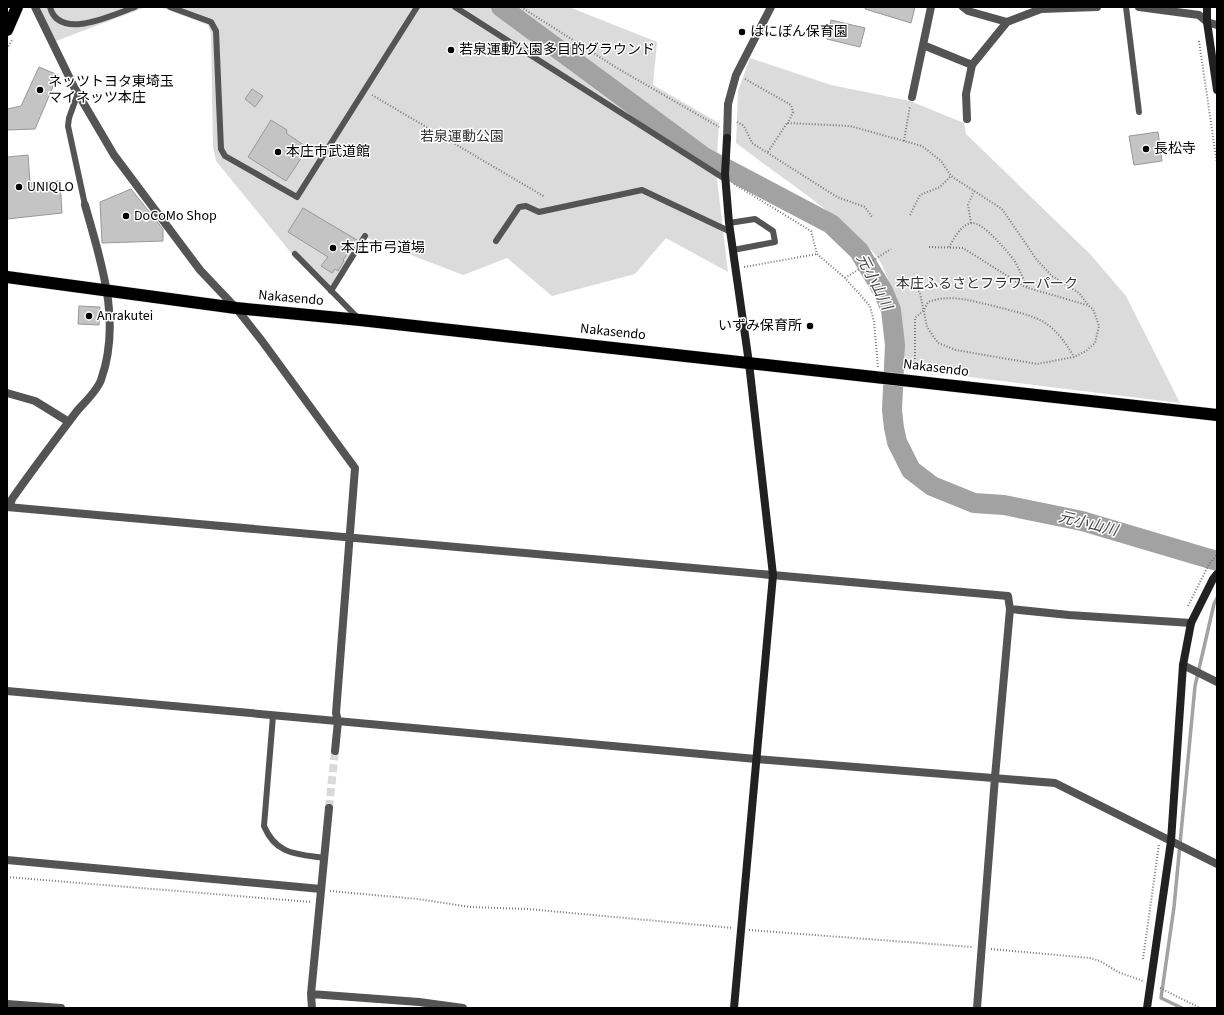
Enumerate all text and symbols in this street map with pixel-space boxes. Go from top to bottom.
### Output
place label: はにぽん保育園 [750,22,848,42]
marker: はにぽん保育園 [737,27,747,37]
place label: 若泉運動公園多目的グラウンド [459,40,655,60]
marker: 若泉運動公園多目的グラウンド [446,45,456,55]
place label: ネッツトヨタ東埼玉 マイネッツ本庄 [48,72,174,108]
marker: ネッツトヨタ東埼玉 マイネッツ本庄 [35,85,45,95]
park label: 若泉運動公園 [420,127,504,147]
place label: 長松寺 [1154,139,1196,159]
place label: 本庄市武道館 [286,142,370,162]
marker: 長松寺 [1141,144,1151,154]
marker: 本庄市武道館 [273,147,283,157]
place label: UNIQLO [27,177,74,197]
marker: UNIQLO [14,182,24,192]
place label: DoCoMo Shop [134,206,217,226]
marker: DoCoMo Shop [121,211,131,221]
place label: 本庄市弓道場 [341,238,425,258]
marker: 本庄市弓道場 [328,243,338,253]
water label: 元小山川 [851,250,898,315]
park label: 本庄ふるさとフラワーパーク [896,274,1078,294]
street label: Nakasendo [257,285,325,311]
place label: Anrakutei [97,306,153,326]
marker: Anrakutei [84,311,94,321]
place label: いずみ保育所 [718,316,802,336]
street label: Nakasendo [579,319,647,345]
marker: いずみ保育所 [805,321,815,331]
street label: Nakasendo [902,354,970,382]
water label: 元小山川 [1056,507,1122,542]

